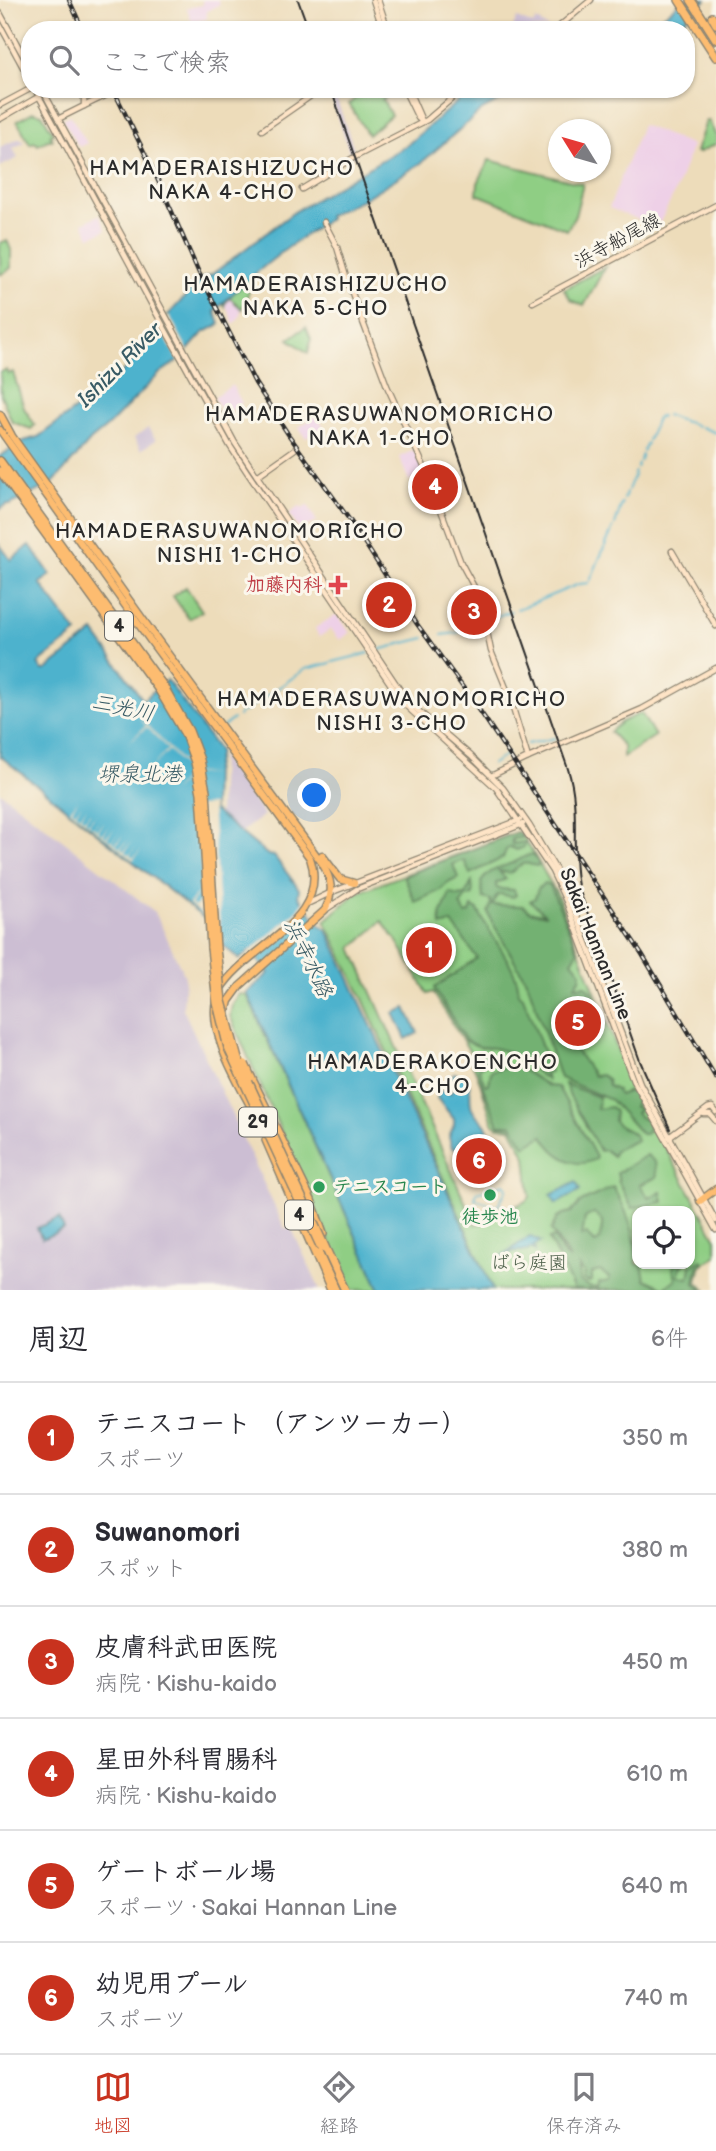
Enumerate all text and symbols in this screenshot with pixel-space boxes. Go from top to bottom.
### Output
search box [21,21,695,98]
icon: search [45,41,83,79]
text: ここで検索 [101,48,231,79]
north arrow [548,119,611,182]
district label: HAMADERAISHIZUCHO NAKA 4-CHO [89,156,355,205]
street label: 浜寺船尾線 [571,209,665,273]
district label: HAMADERAISHIZUCHO NAKA 5-CHO [183,272,449,321]
water label: Ishizu River [72,317,168,413]
district label: HAMADERASUWANOMORICHO NAKA 1-CHO [205,402,555,451]
pin: 4 [412,461,458,513]
district label: HAMADERASUWANOMORICHO NISHI 1-CHO [55,519,405,568]
place label: 加藤内科 [246,574,323,597]
marker: 加藤内科 [328,575,348,595]
pin: 2 [366,579,412,631]
pin: 3 [451,586,497,638]
road number: 4 [105,612,133,640]
district label: HAMADERASUWANOMORICHO NISHI 3-CHO [217,687,567,736]
water label: 三光川 [90,689,156,727]
water label: 堺泉北港 [98,762,184,787]
your location [297,778,331,812]
street label: Sakai Hannan Line [554,865,636,1023]
water label: 浜寺水路 [278,915,338,1002]
pin: 1 [406,924,452,976]
pin: 5 [555,997,601,1049]
district label: HAMADERAKOENCHO 4-CHO [307,1050,559,1099]
road number: 29 [239,1107,277,1136]
pin: 6 [456,1135,502,1187]
place label: テニスコート [333,1176,447,1199]
marker: テニスコート [311,1179,327,1195]
marker: 徒歩池 [482,1187,498,1203]
road number: 4 [285,1200,313,1230]
place label: 徒歩池 [461,1206,519,1229]
map controls [632,1206,695,1269]
button: locate [632,1206,695,1269]
park label: ばら庭園 [491,1252,567,1275]
text: 周辺 [28,1322,88,1358]
text: 6件 [651,1325,688,1353]
text: テニスコート （アンツーカー） [95,1409,467,1440]
text: 1 [46,1424,56,1452]
text: 350 m [622,1424,688,1452]
text: スポーツ [95,1446,187,1474]
text: Suwanomori [95,1518,240,1549]
text: 2 [44,1536,58,1564]
text: 380 m [622,1536,688,1564]
text: スポット [95,1555,187,1583]
text: 皮膚科武田医院 [95,1633,277,1664]
text: 3 [44,1648,58,1676]
text: 450 m [622,1648,688,1676]
text: 病院 · Kishu-kaido [95,1670,277,1698]
text: 星田外科胃腸科 [95,1745,277,1776]
text: 4 [44,1760,58,1788]
text: 610 m [626,1760,688,1788]
text: 病院 · Kishu-kaido [95,1782,277,1810]
text: ゲートボール場 [95,1857,276,1888]
text: 5 [44,1872,58,1900]
text: 640 m [621,1872,688,1900]
text: スポーツ · Sakai Hannan Line [95,1894,397,1922]
text: 幼児用プール [95,1969,248,2000]
text: 6 [44,1984,58,2012]
text: 740 m [624,1984,688,2012]
text: スポーツ [95,2006,187,2034]
tab: 地図 [94,2068,132,2138]
tab: 経路 [320,2068,358,2138]
tab: 保存済み [546,2068,622,2138]

